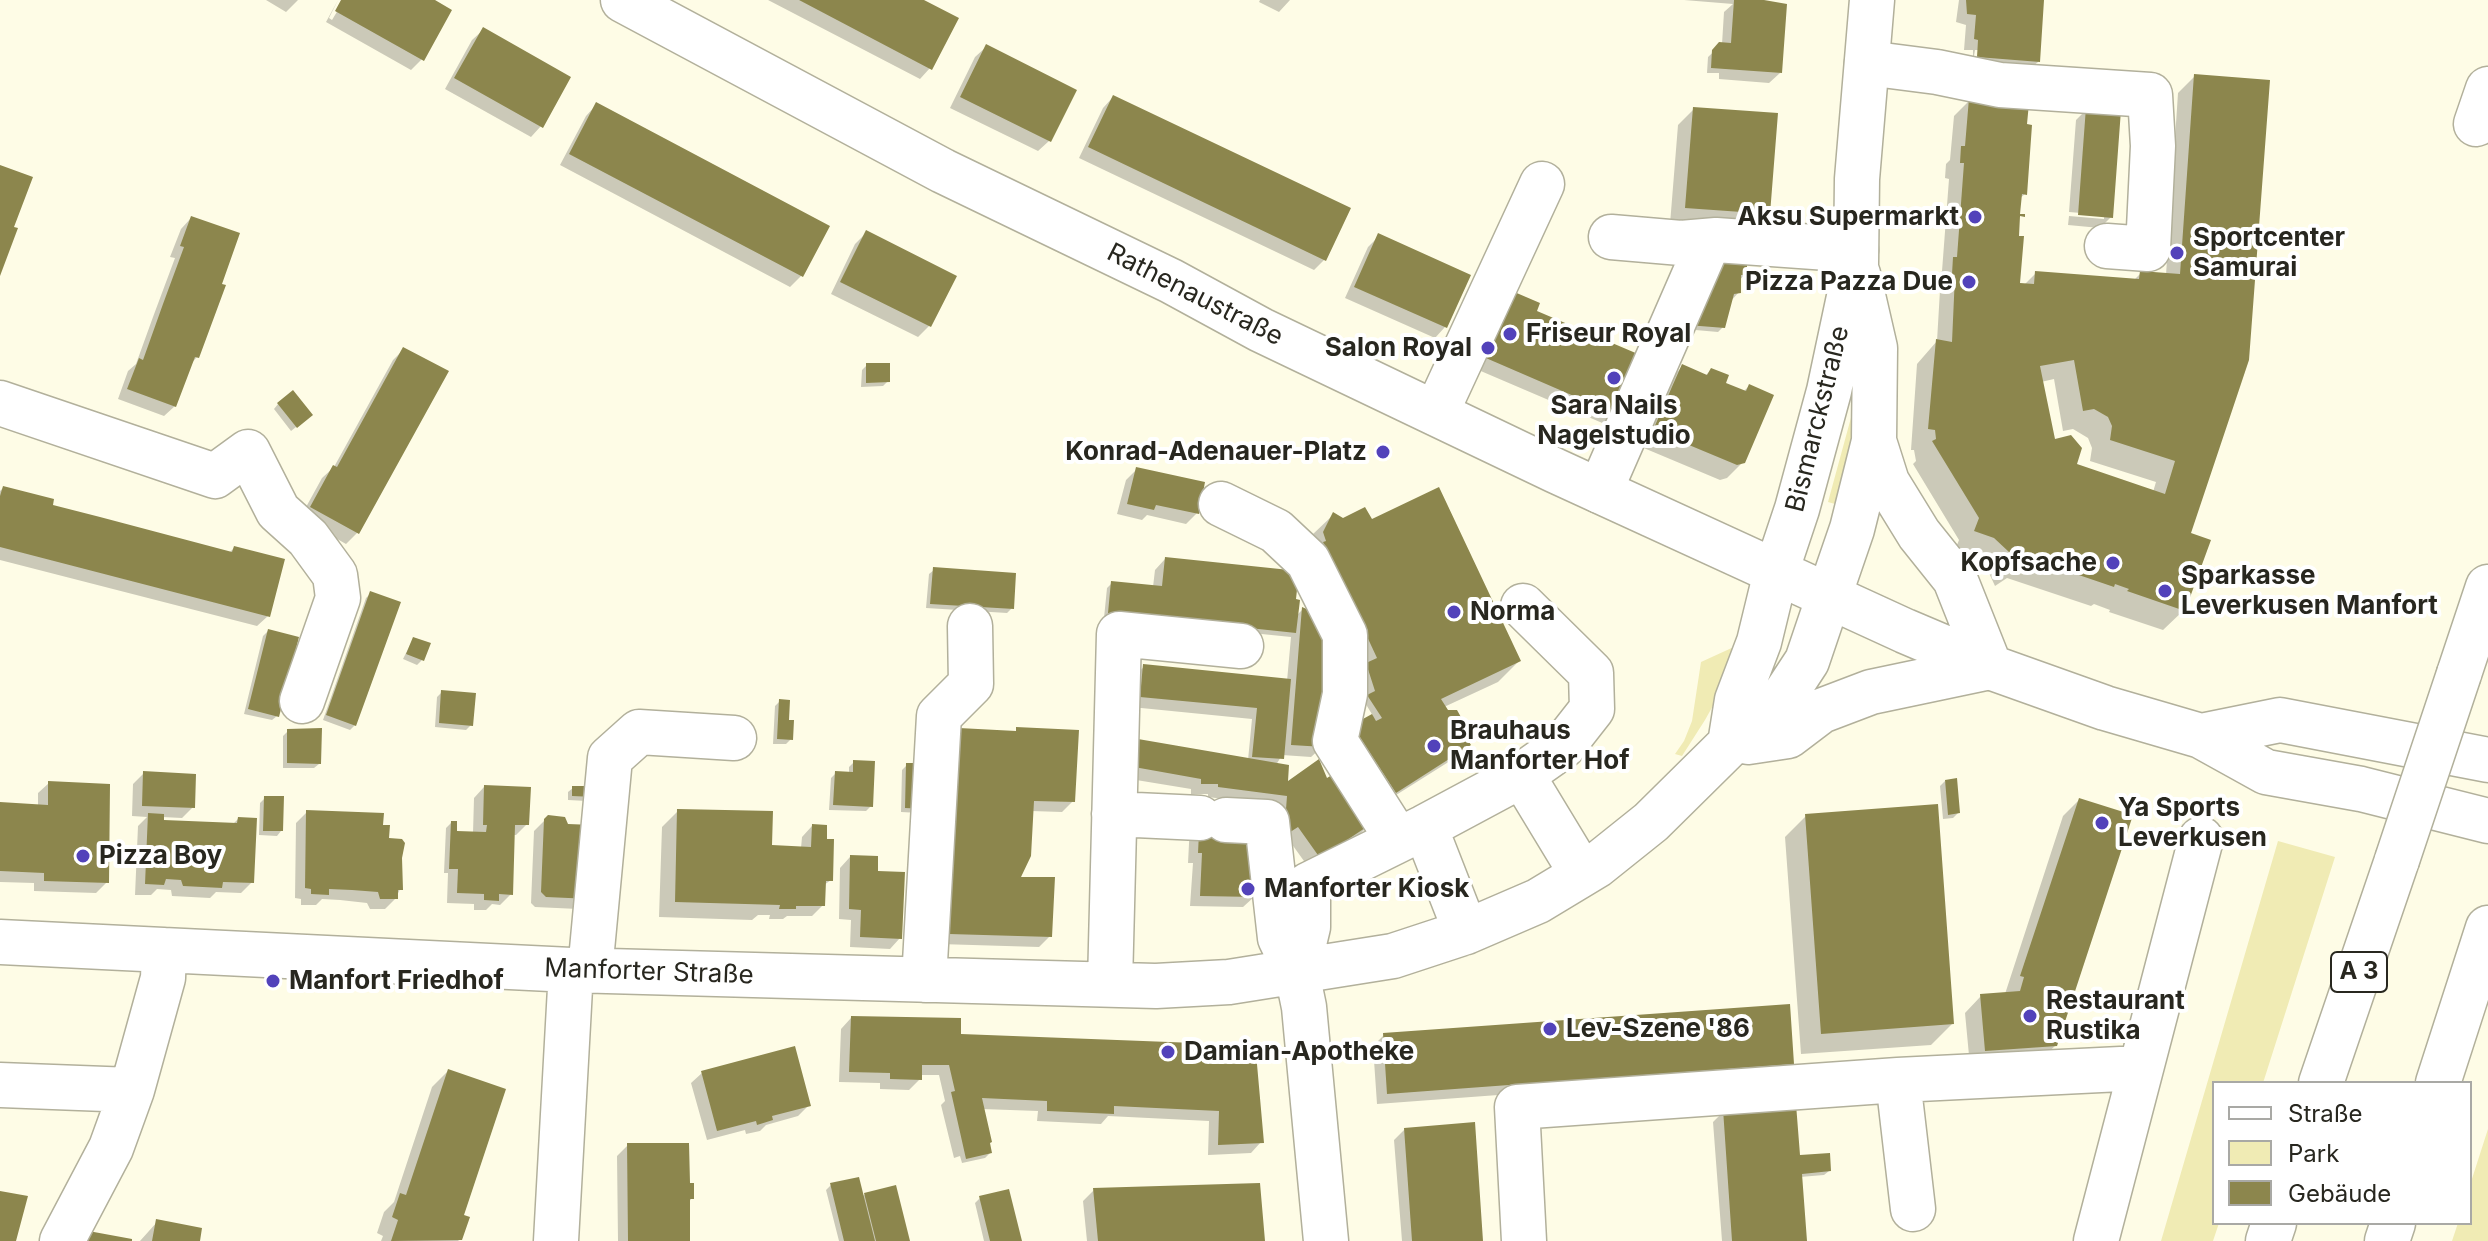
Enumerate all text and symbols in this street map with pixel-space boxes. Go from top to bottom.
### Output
place label: Aksu Supermarkt [1737,201,1959,233]
marker: Aksu Supermarkt [1966,208,1984,226]
place label: Sportcenter Samurai [2193,222,2345,284]
street label: Rathenaustraße [1102,237,1288,353]
marker: Sportcenter Samurai [2168,244,2186,262]
place label: Pizza Pazza Due [1745,266,1953,298]
marker: Pizza Pazza Due [1960,273,1978,291]
place label: Friseur Royal [1526,318,1691,350]
street label: Bismarckstraße [1780,323,1856,515]
marker: Friseur Royal [1501,325,1519,343]
place label: Salon Royal [1325,332,1472,364]
marker: Salon Royal [1479,339,1497,357]
marker: Sara Nails Nagelstudio [1605,369,1623,387]
place label: Sara Nails Nagelstudio [1537,390,1691,452]
place label: Konrad-Adenauer-Platz [1065,436,1367,468]
marker: Konrad-Adenauer-Platz [1374,443,1392,461]
place label: Kopfsache [1960,547,2097,579]
marker: Kopfsache [2104,554,2122,572]
place label: Sparkasse Leverkusen Manfort [2181,560,2438,622]
marker: Sparkasse Leverkusen Manfort [2156,582,2174,600]
place label: Norma [1470,596,1555,628]
marker: Norma [1445,603,1463,621]
place label: Brauhaus Manforter Hof [1450,715,1630,776]
marker: Brauhaus Manforter Hof [1425,737,1443,755]
place label: Ya Sports Leverkusen [2118,792,2267,854]
marker: Ya Sports Leverkusen [2093,814,2111,832]
place label: Pizza Boy [99,840,222,872]
marker: Pizza Boy [74,847,92,865]
place label: Manforter Kiosk [1264,873,1469,905]
marker: Manforter Kiosk [1239,880,1257,898]
road number: A 3 [2331,952,2387,992]
street label: Manforter Straße [544,953,754,991]
place label: Manfort Friedhof [289,965,504,997]
marker: Manfort Friedhof [264,972,282,990]
place label: Restaurant Rustika [2046,985,2185,1046]
marker: Restaurant Rustika [2021,1007,2039,1025]
place label: Lev-Szene '86 [1566,1013,1750,1045]
marker: Lev-Szene '86 [1541,1020,1559,1038]
place label: Damian-Apotheke [1184,1036,1414,1068]
marker: Damian-Apotheke [1159,1043,1177,1061]
legend [2212,1081,2472,1225]
text: Straße [2288,1099,2363,1128]
text: Park [2288,1139,2339,1168]
text: Gebäude [2288,1179,2391,1208]

